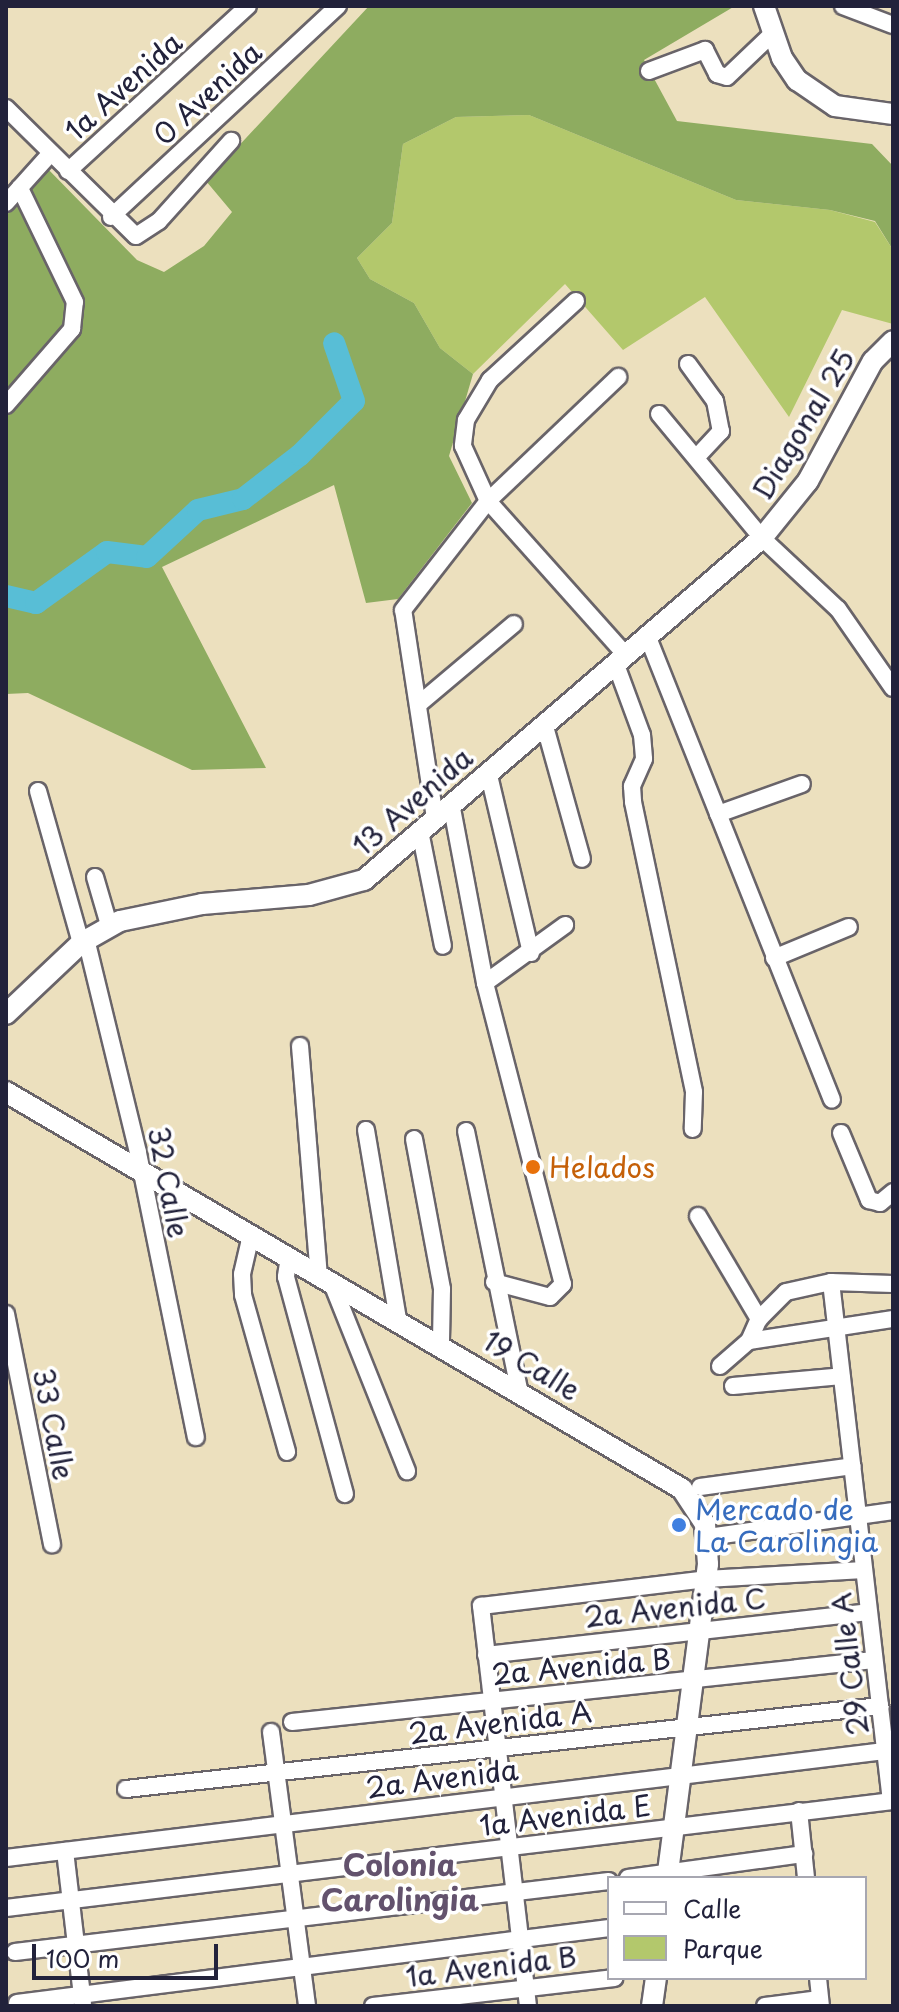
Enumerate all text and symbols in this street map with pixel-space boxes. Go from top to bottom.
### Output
street label: 1a Avenida [57,25,189,147]
street label: 0 Avenida [146,34,268,152]
street label: Diagonal 25 [745,343,861,505]
street label: 13 Avenida [345,740,479,862]
street label: 32 Calle [142,1122,196,1242]
place label: Helados [549,1150,655,1184]
marker: Helados [524,1158,542,1176]
street label: 19 Calle [478,1323,586,1407]
street label: 33 Calle [27,1365,81,1483]
place label: Mercado de La Carolingia [695,1492,877,1558]
marker: Mercado de La Carolingia [670,1516,688,1534]
street label: 2a Avenida C [582,1581,768,1633]
street label: 29 Calle A [824,1591,874,1737]
street label: 2a Avenida B [490,1641,672,1691]
street label: 2a Avenida A [407,1694,593,1750]
street label: 2a Avenida [364,1752,520,1804]
street label: 1a Avenida E [477,1788,653,1842]
district label: Colonia Carolingia [321,1846,479,1916]
legend [607,1876,867,1980]
text: Calle [683,1890,741,1926]
scale bar [36,1928,222,1978]
text: Parque [683,1930,763,1966]
street label: 1a Avenida B [403,1939,579,1993]
text: 100 m [46,1940,119,1976]

